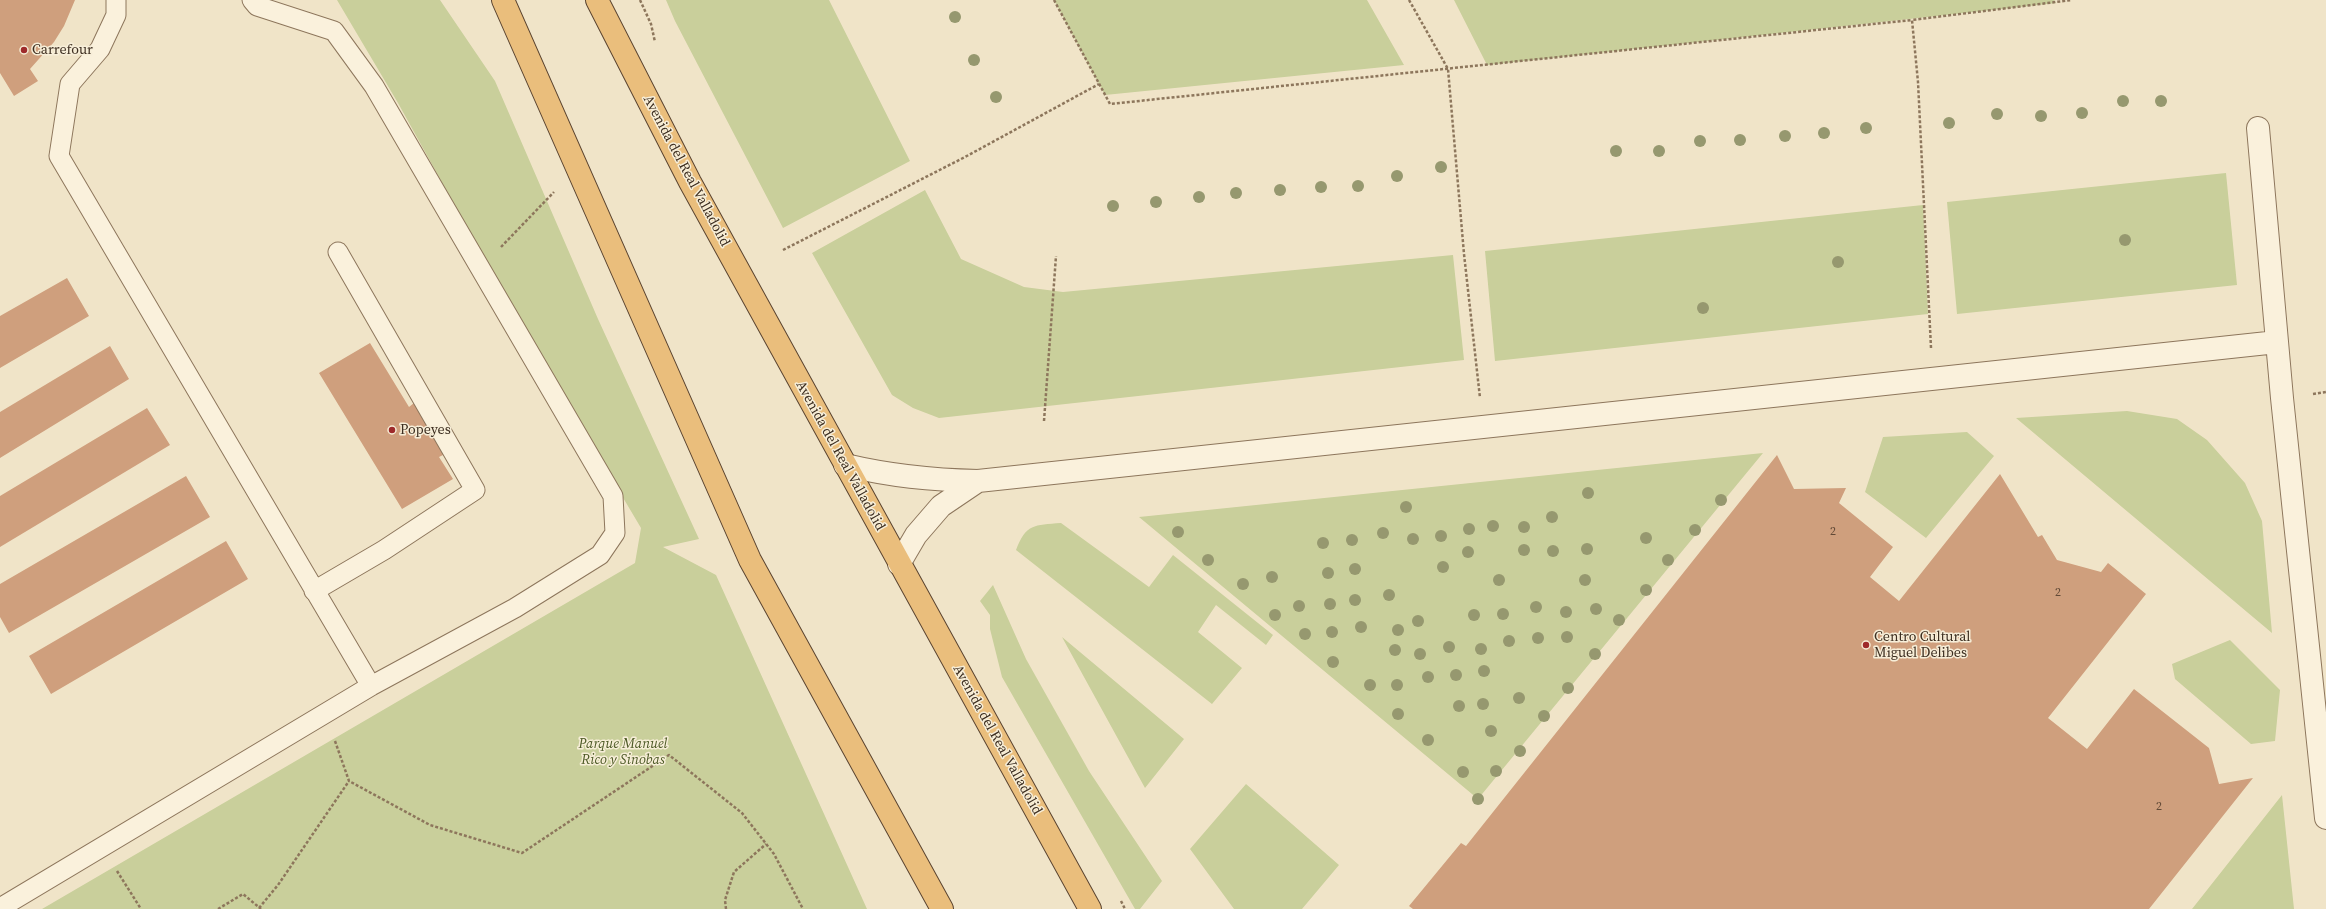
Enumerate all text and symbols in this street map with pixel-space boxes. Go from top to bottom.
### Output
place label: Carrefour [32,42,93,58]
marker: Carrefour [19,45,29,55]
street label: Avenida del Real Valladolid [639,93,733,249]
street label: Avenida del Real Valladolid [792,378,888,534]
place label: Popeyes [400,422,451,438]
marker: Popeyes [387,425,397,435]
house number: 2 [1830,525,1836,539]
house number: 2 [2055,586,2061,600]
place label: Centro Cultural Miguel Delibes [1874,629,1970,662]
marker: Centro Cultural Miguel Delibes [1861,640,1871,650]
street label: Avenida del Real Valladolid [949,662,1045,818]
park label: Parque Manuel Rico y Sinobas [579,736,667,768]
house number: 2 [2156,800,2162,814]

